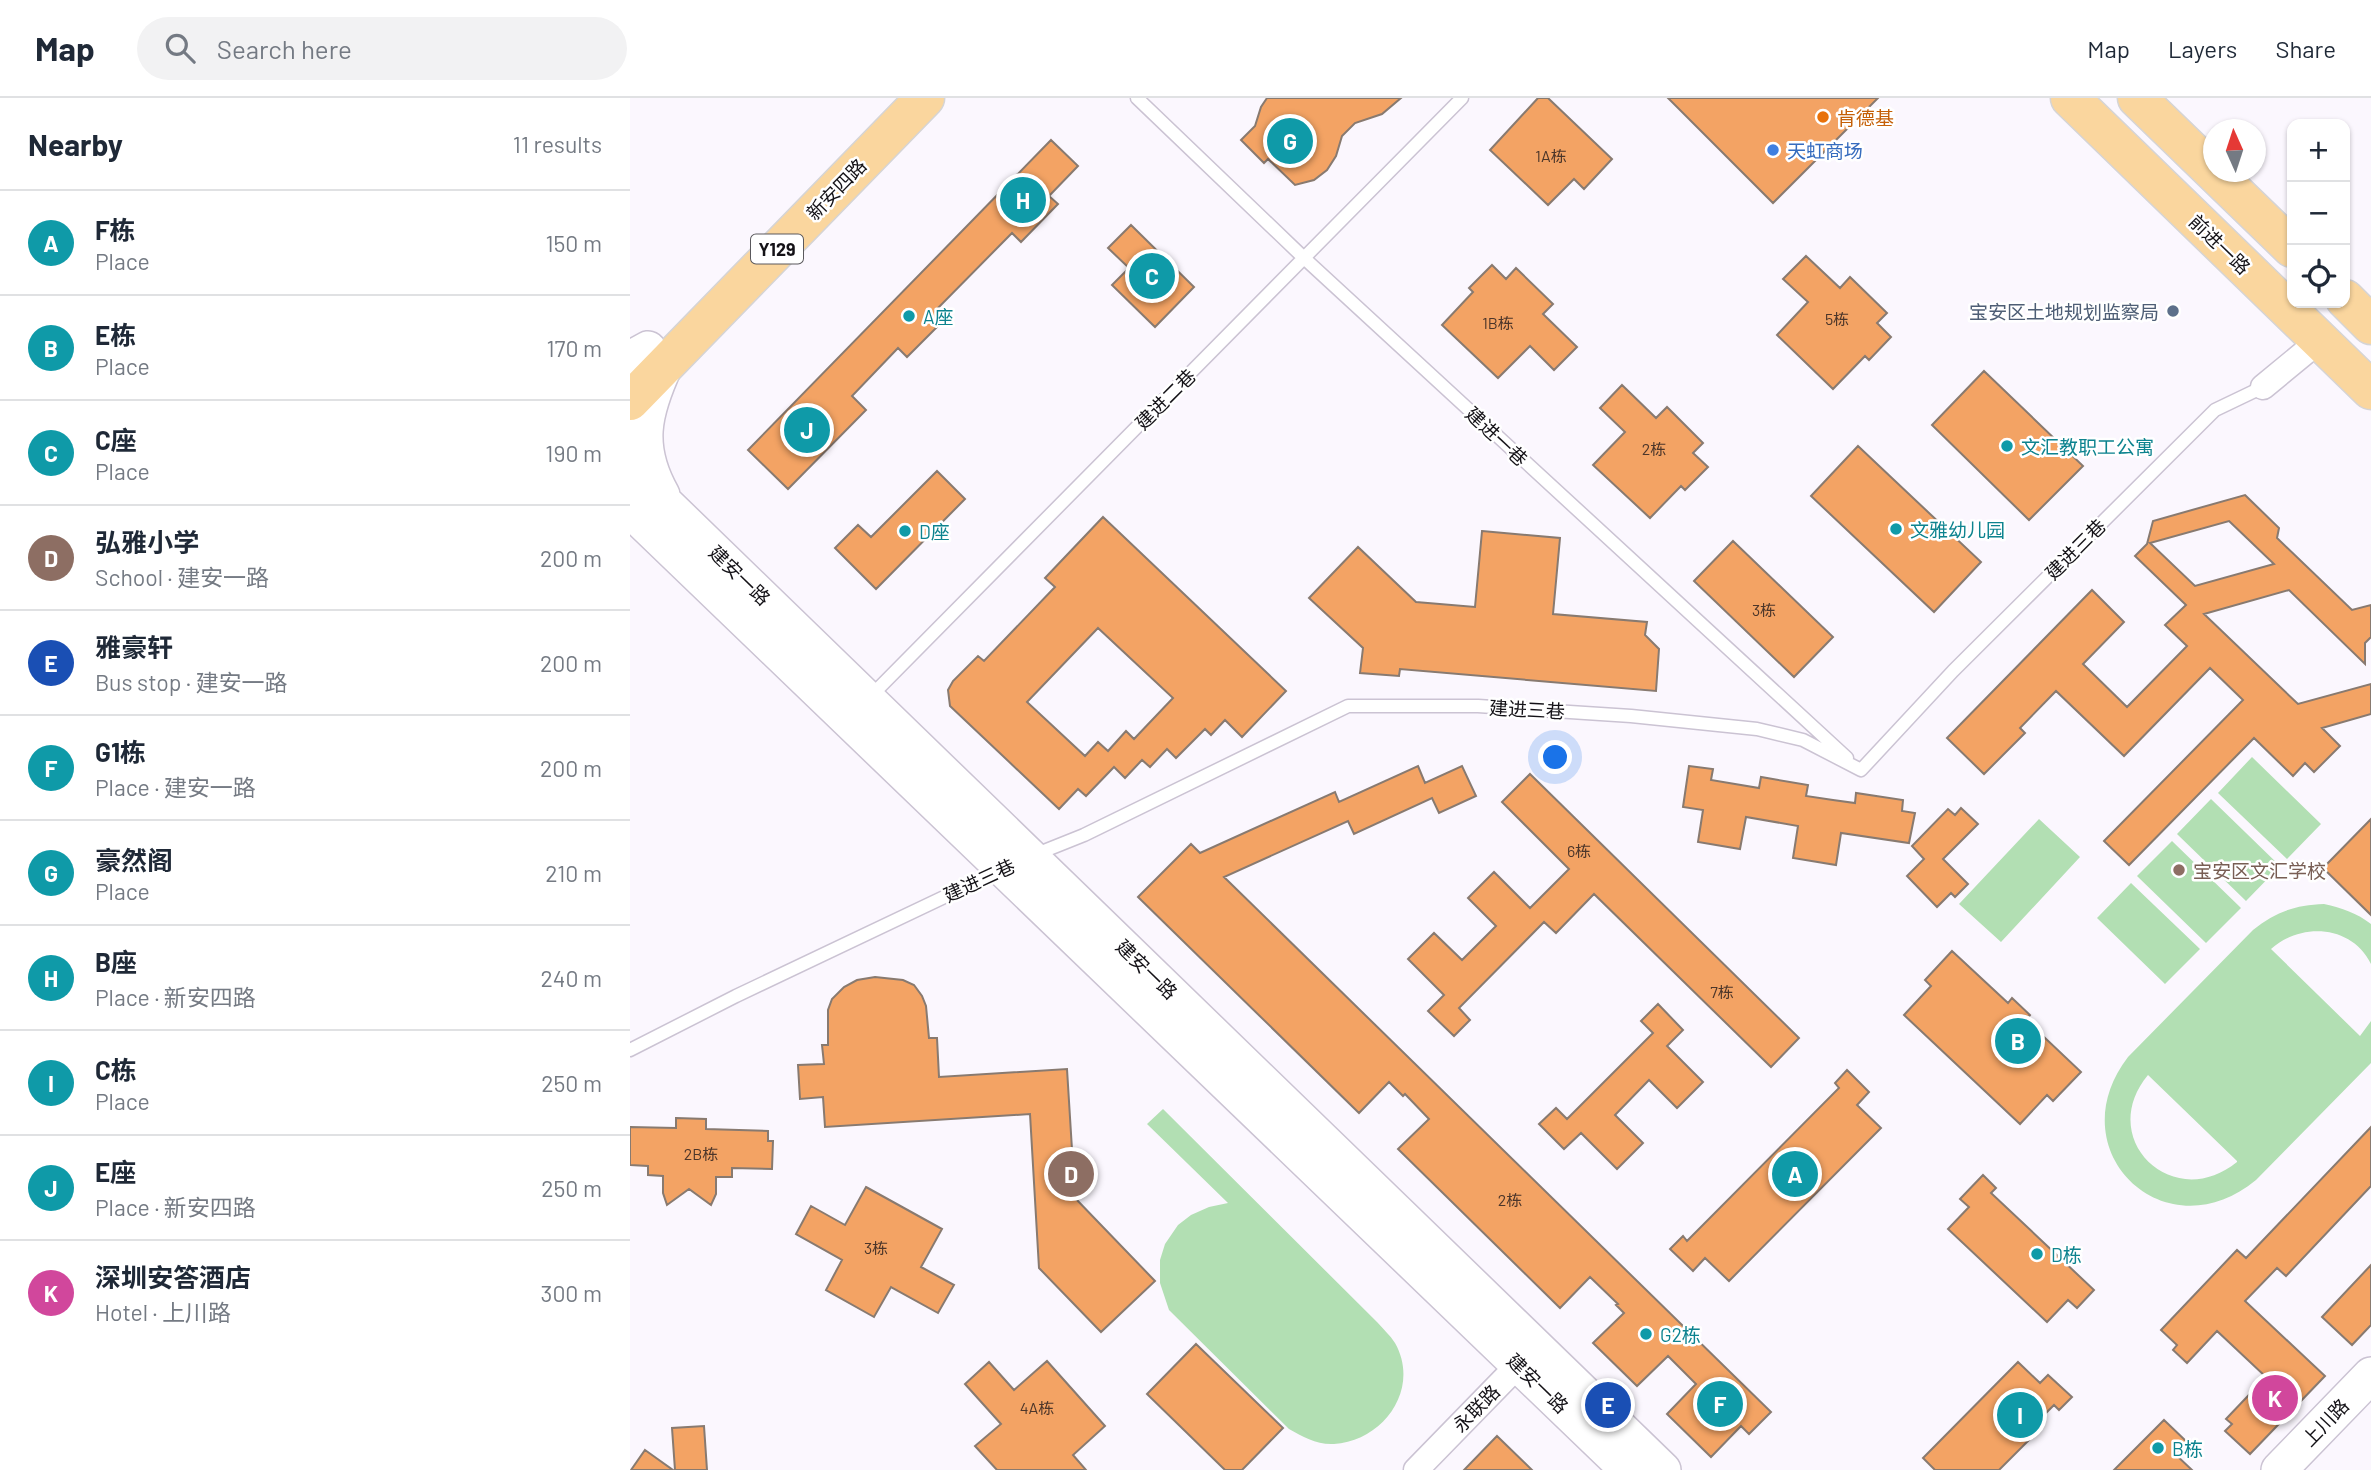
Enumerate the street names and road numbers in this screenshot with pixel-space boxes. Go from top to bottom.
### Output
street label: 新安四路 [801,154,871,224]
street label: 前进一路 [2185,209,2255,279]
road number: Y129 [751,234,803,264]
street label: 建进二巷 [1130,364,1200,434]
street label: 建进一巷 [1461,402,1533,470]
street label: 建进三巷 [2040,514,2110,584]
street label: 建安一路 [705,540,775,610]
street label: 建进三巷 [1488,696,1566,722]
street label: 建进三巷 [940,854,1018,906]
street label: 建安一路 [1112,934,1182,1004]
street label: 建安一路 [1503,1348,1573,1418]
street label: 永联路 [1448,1380,1504,1436]
street label: 上川路 [2297,1394,2353,1450]

